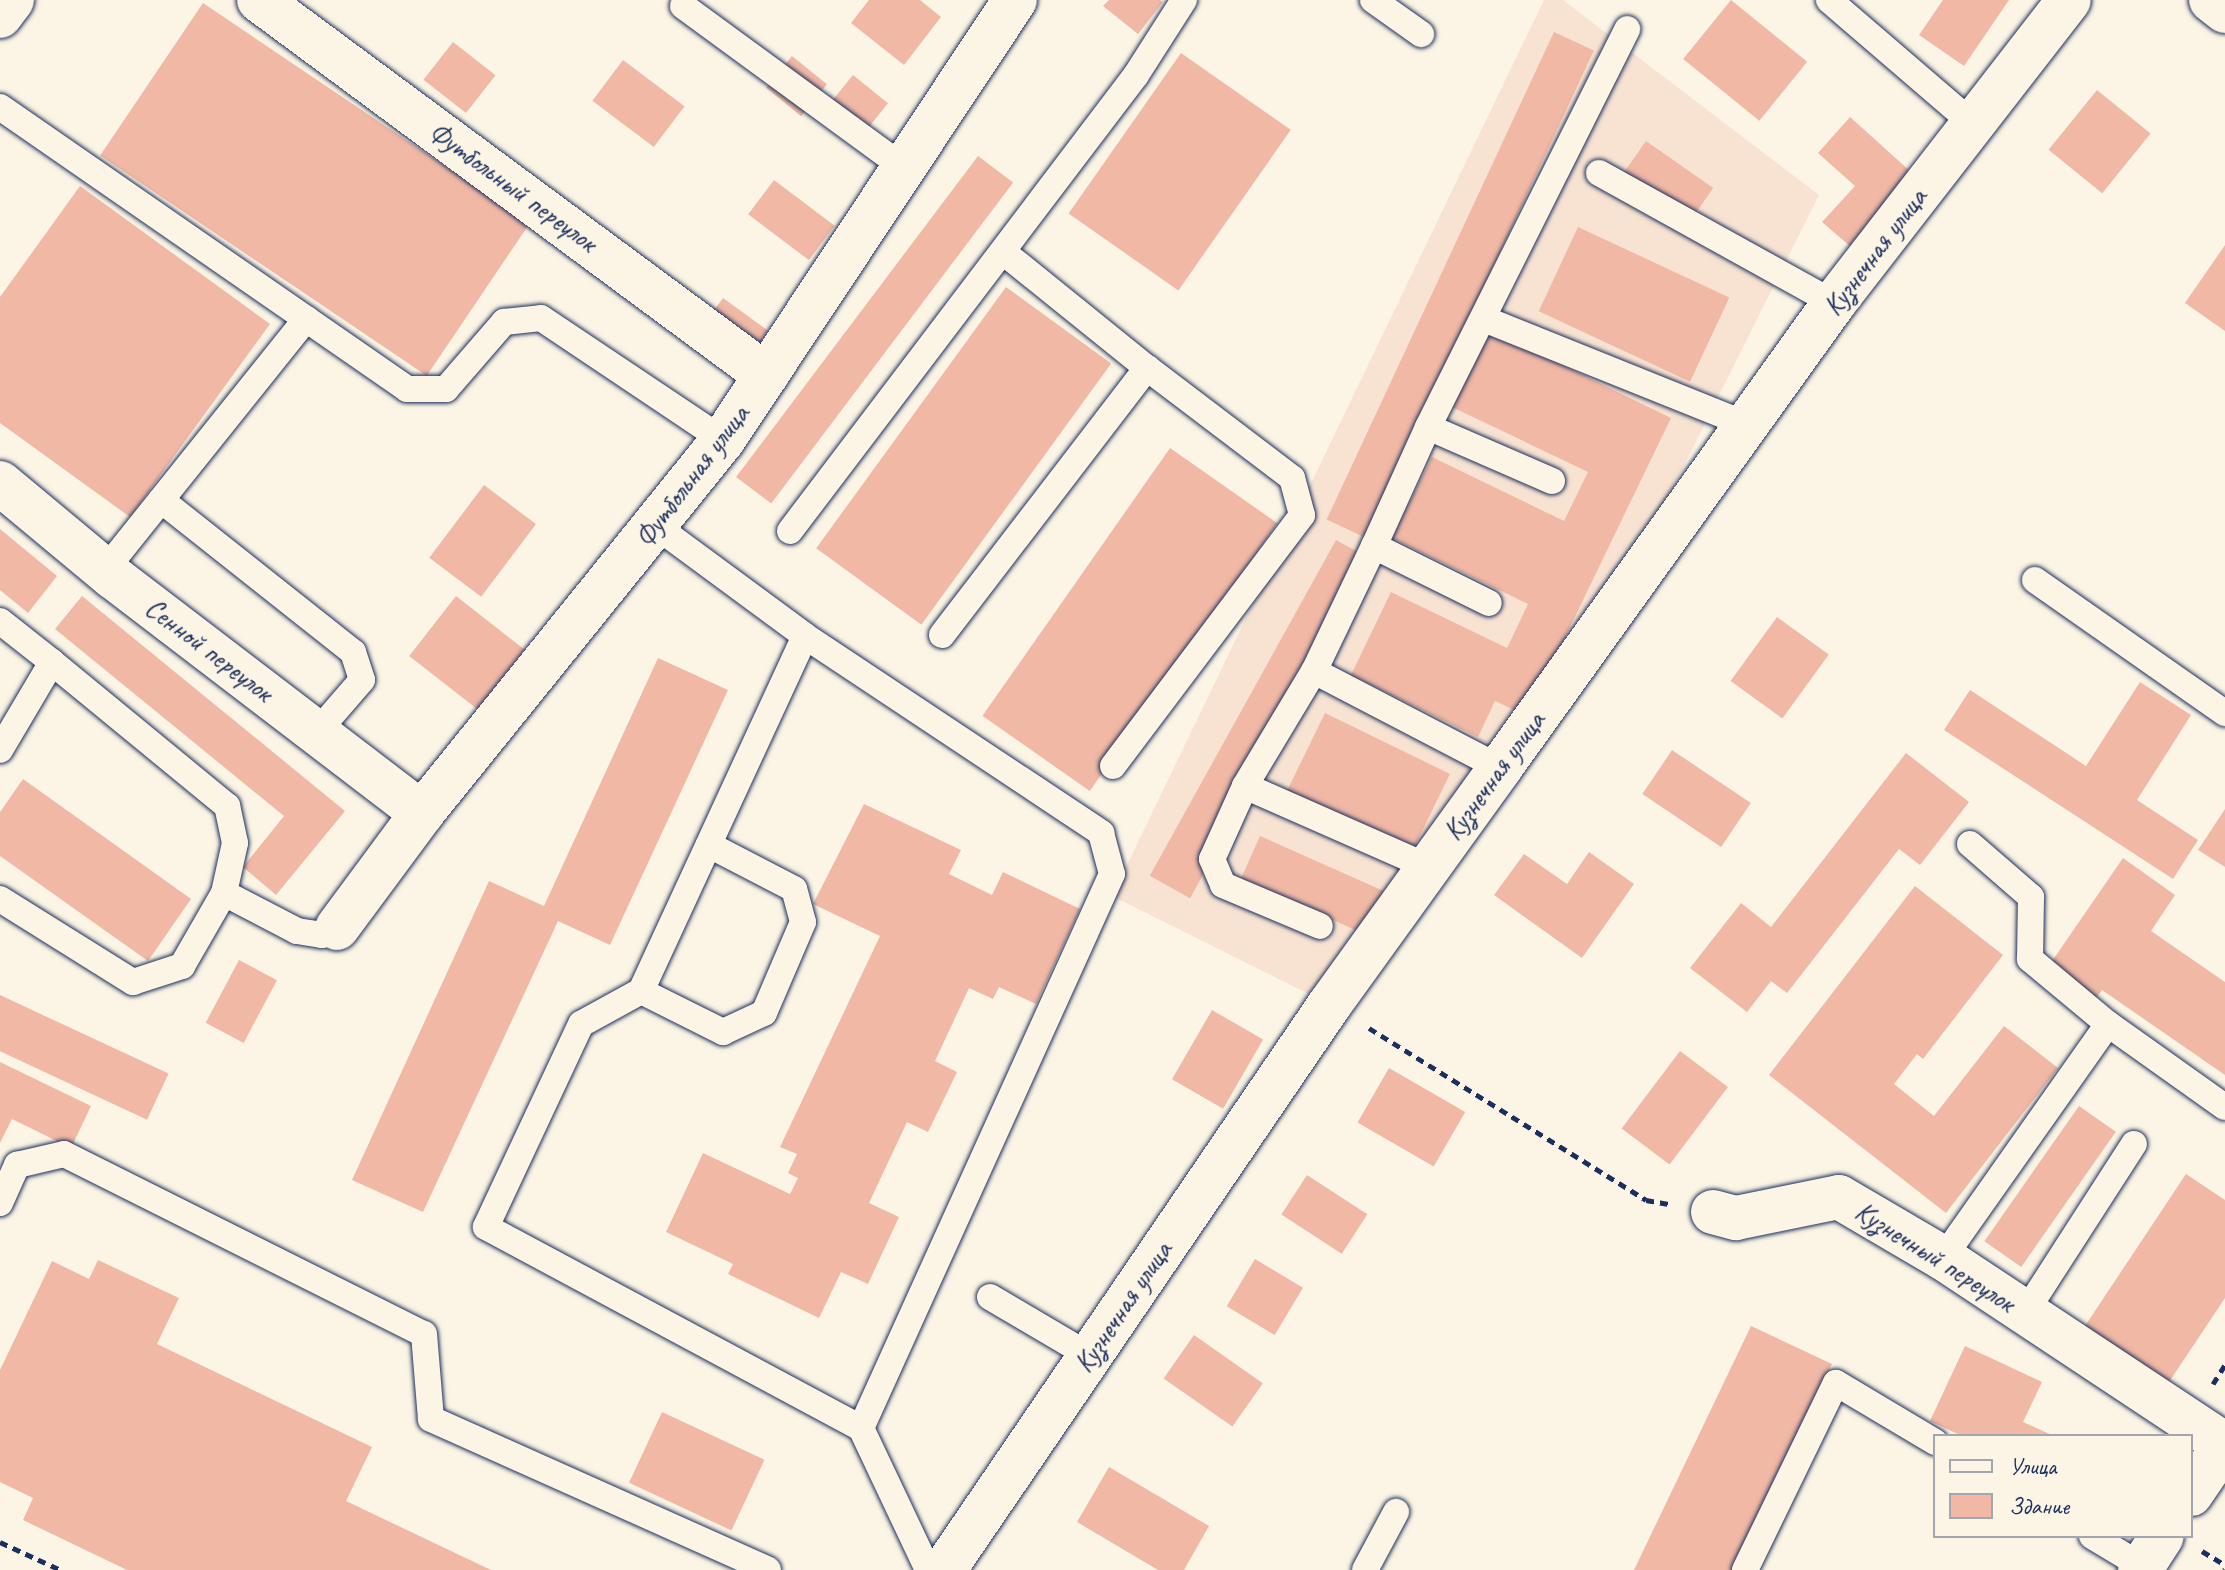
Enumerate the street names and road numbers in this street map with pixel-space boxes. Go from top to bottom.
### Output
street label: Футбольный переулок [423,115,603,259]
street label: Кузнечная улица [1815,181,1935,323]
street label: Футбольная улица [627,398,757,554]
street label: Сенной переулок [138,591,280,709]
street label: Кузнечная улица [1435,704,1553,848]
street label: Кузнечный переулок [1849,1195,2021,1319]
street label: Кузнечная улица [1066,1234,1180,1380]

